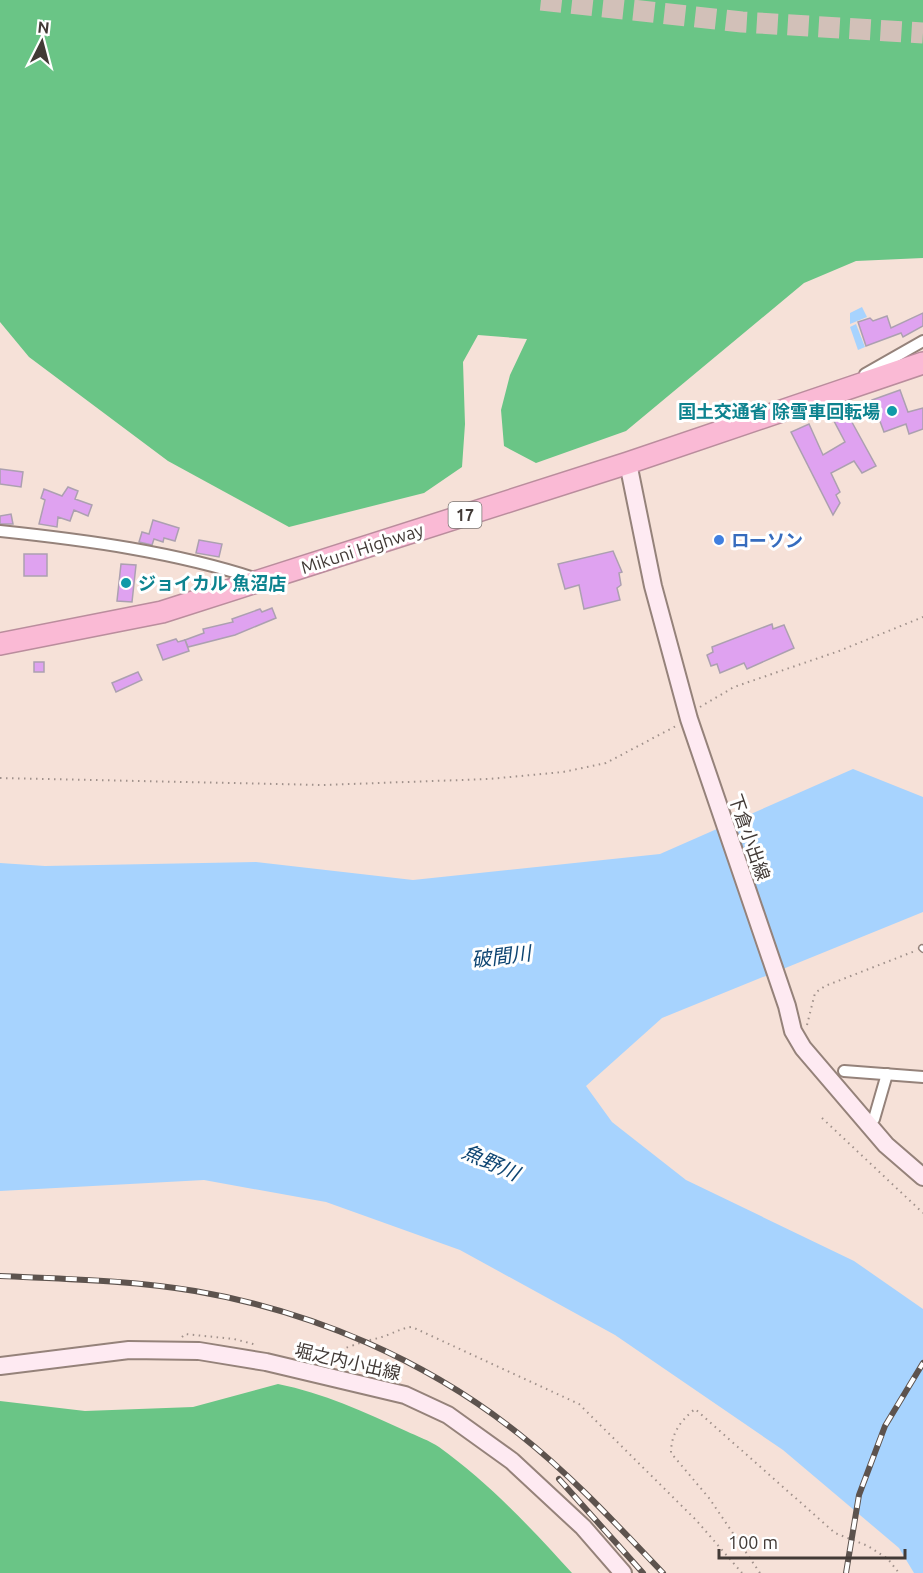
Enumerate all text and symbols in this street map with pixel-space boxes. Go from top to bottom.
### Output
north arrow [12,12,72,72]
text: N [37,18,50,37]
place label: 国土交通省 除雪車回転場 [678,401,880,421]
marker: 国土交通省 除雪車回転場 [885,404,899,418]
road number: 17 [448,502,482,528]
street label: Mikuni Highway [298,519,426,577]
place label: ローソン [731,530,803,550]
marker: ローソン [712,533,726,547]
place label: ジョイカル 魚沼店 [138,573,286,593]
marker: ジョイカル 魚沼店 [119,576,133,590]
street label: 下倉小出線 [726,791,774,883]
water label: 破間川 [470,941,534,971]
water label: 魚野川 [459,1139,525,1186]
street label: 堀之内小出線 [293,1339,403,1383]
scale bar [719,1522,905,1560]
text: 100 m [728,1532,778,1552]

